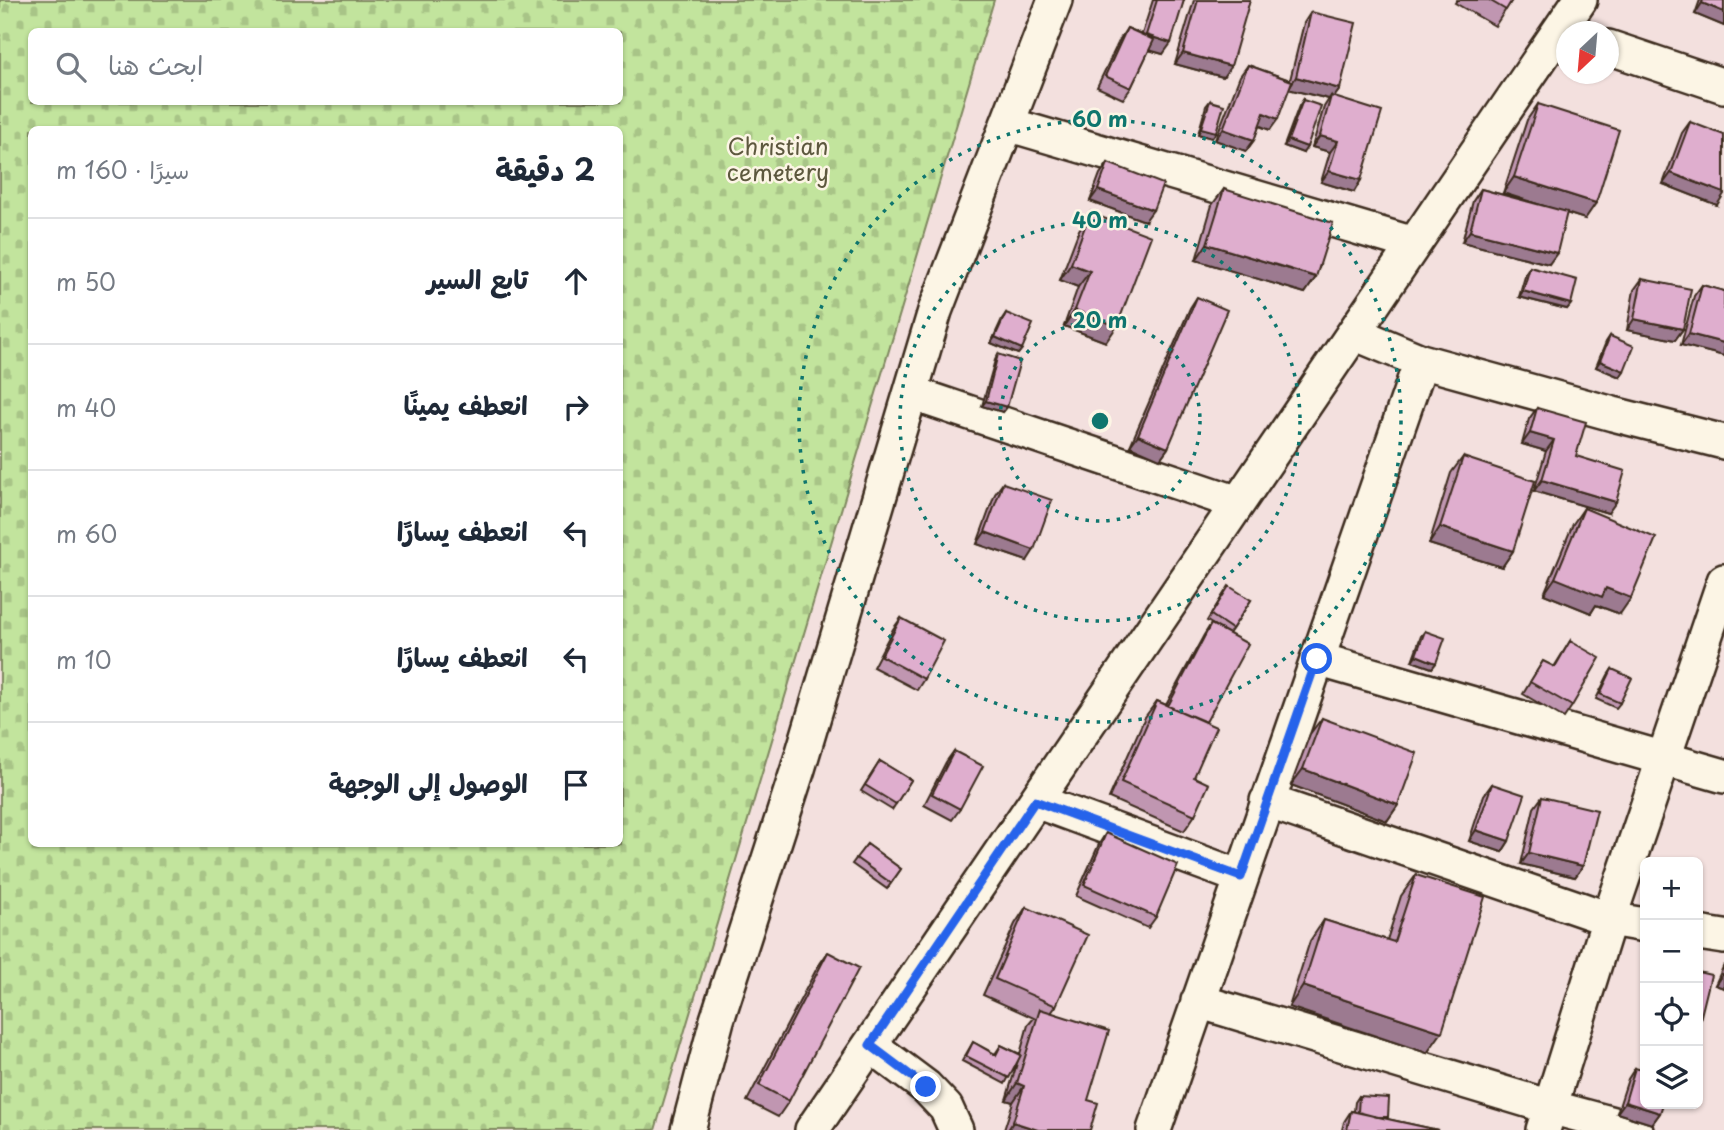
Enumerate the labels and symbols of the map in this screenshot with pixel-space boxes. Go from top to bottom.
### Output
north arrow [1556,21,1619,84]
text: 60 m [1072,102,1128,134]
park label: Christian cemetery [727,128,829,189]
text: 40 m [1072,203,1128,235]
text: 20 m [1073,303,1127,335]
centre of rings [1088,409,1112,433]
route start [1301,643,1332,674]
route end [910,1071,941,1102]

